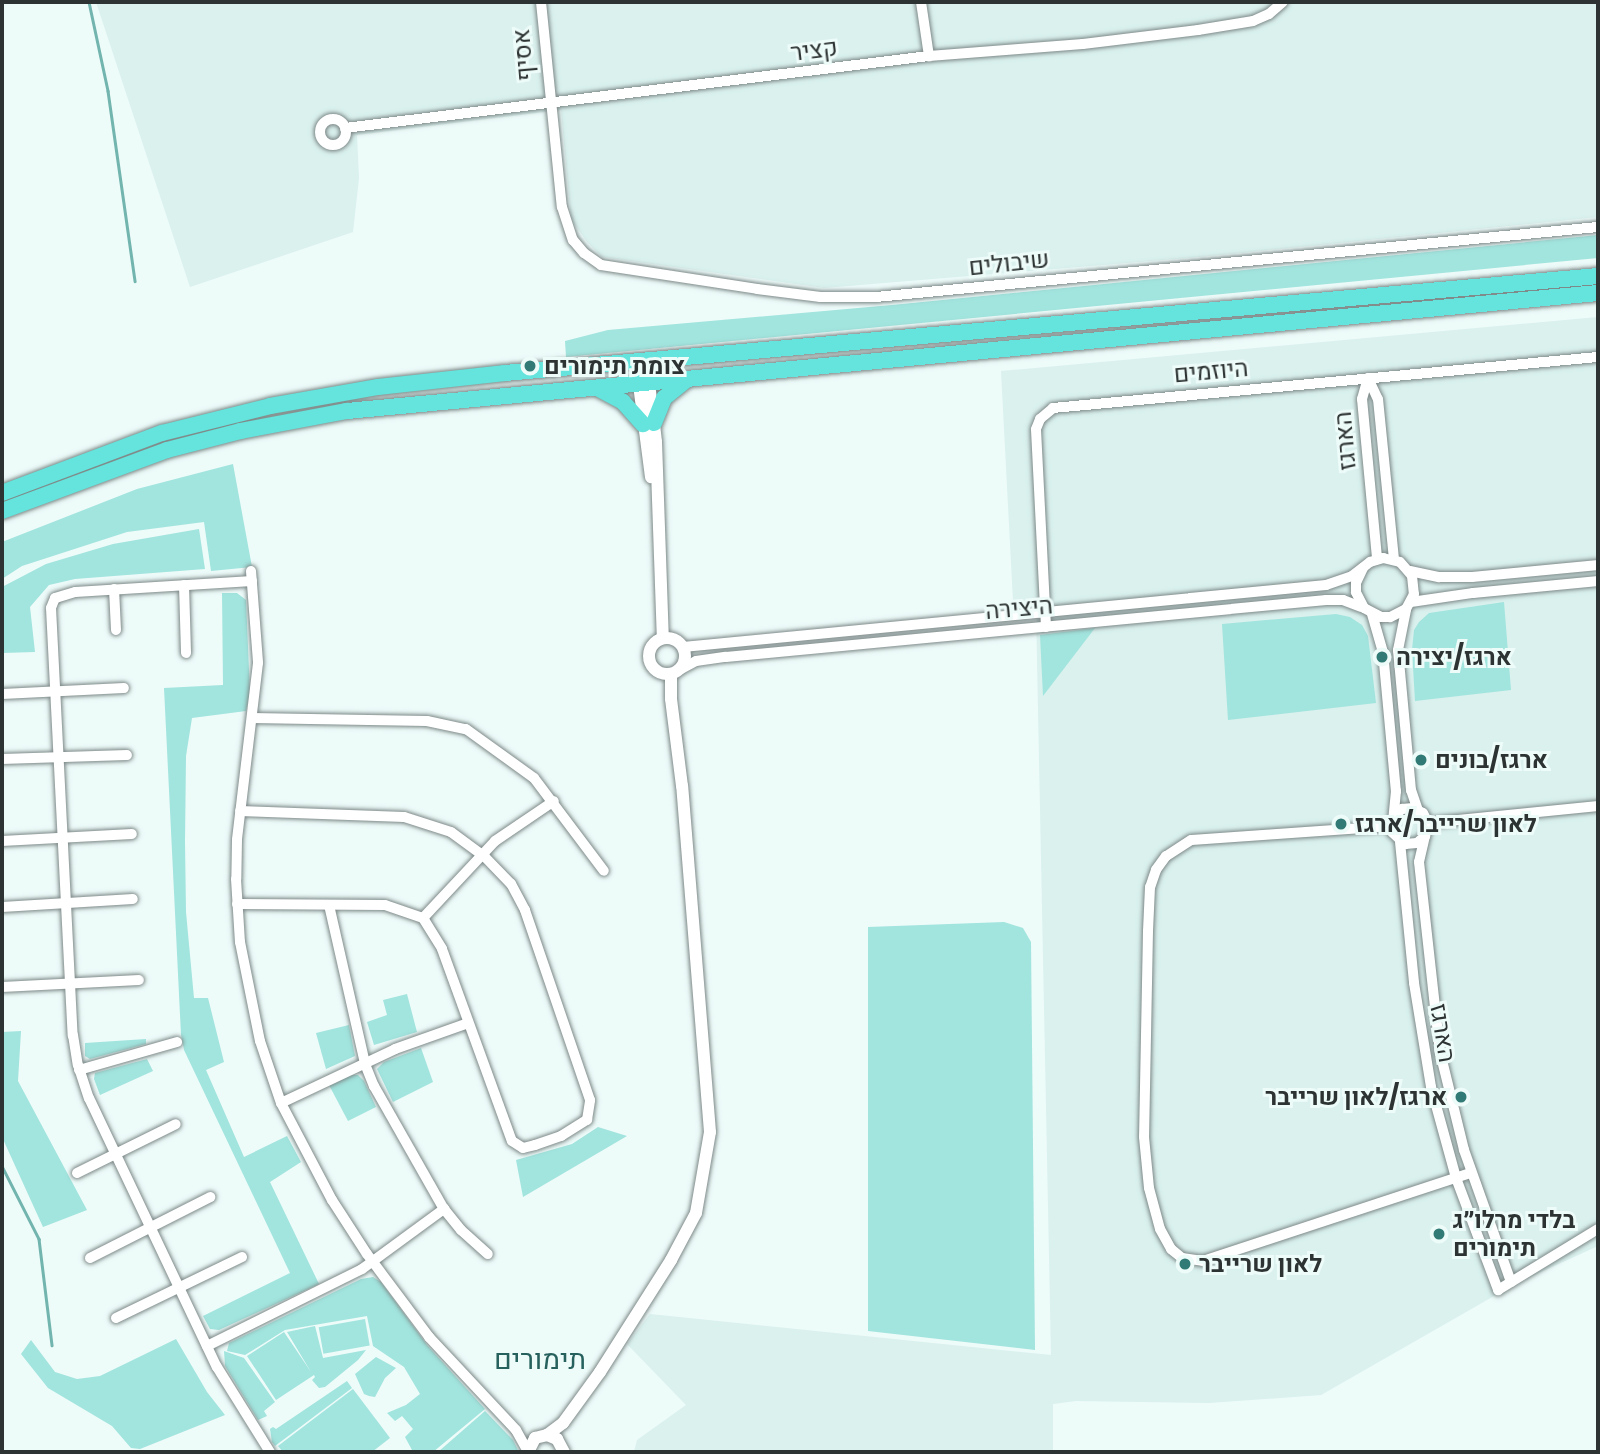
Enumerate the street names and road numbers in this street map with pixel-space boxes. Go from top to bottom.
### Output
street label: אסיף [506,28,540,82]
street label: קציר [789,33,839,67]
street label: שיבולים [967,244,1051,282]
street label: היוזמים [1173,353,1249,389]
street label: הארגז [1328,410,1362,472]
street label: היצירה [984,591,1054,625]
street label: הארגז [1424,1002,1462,1064]

